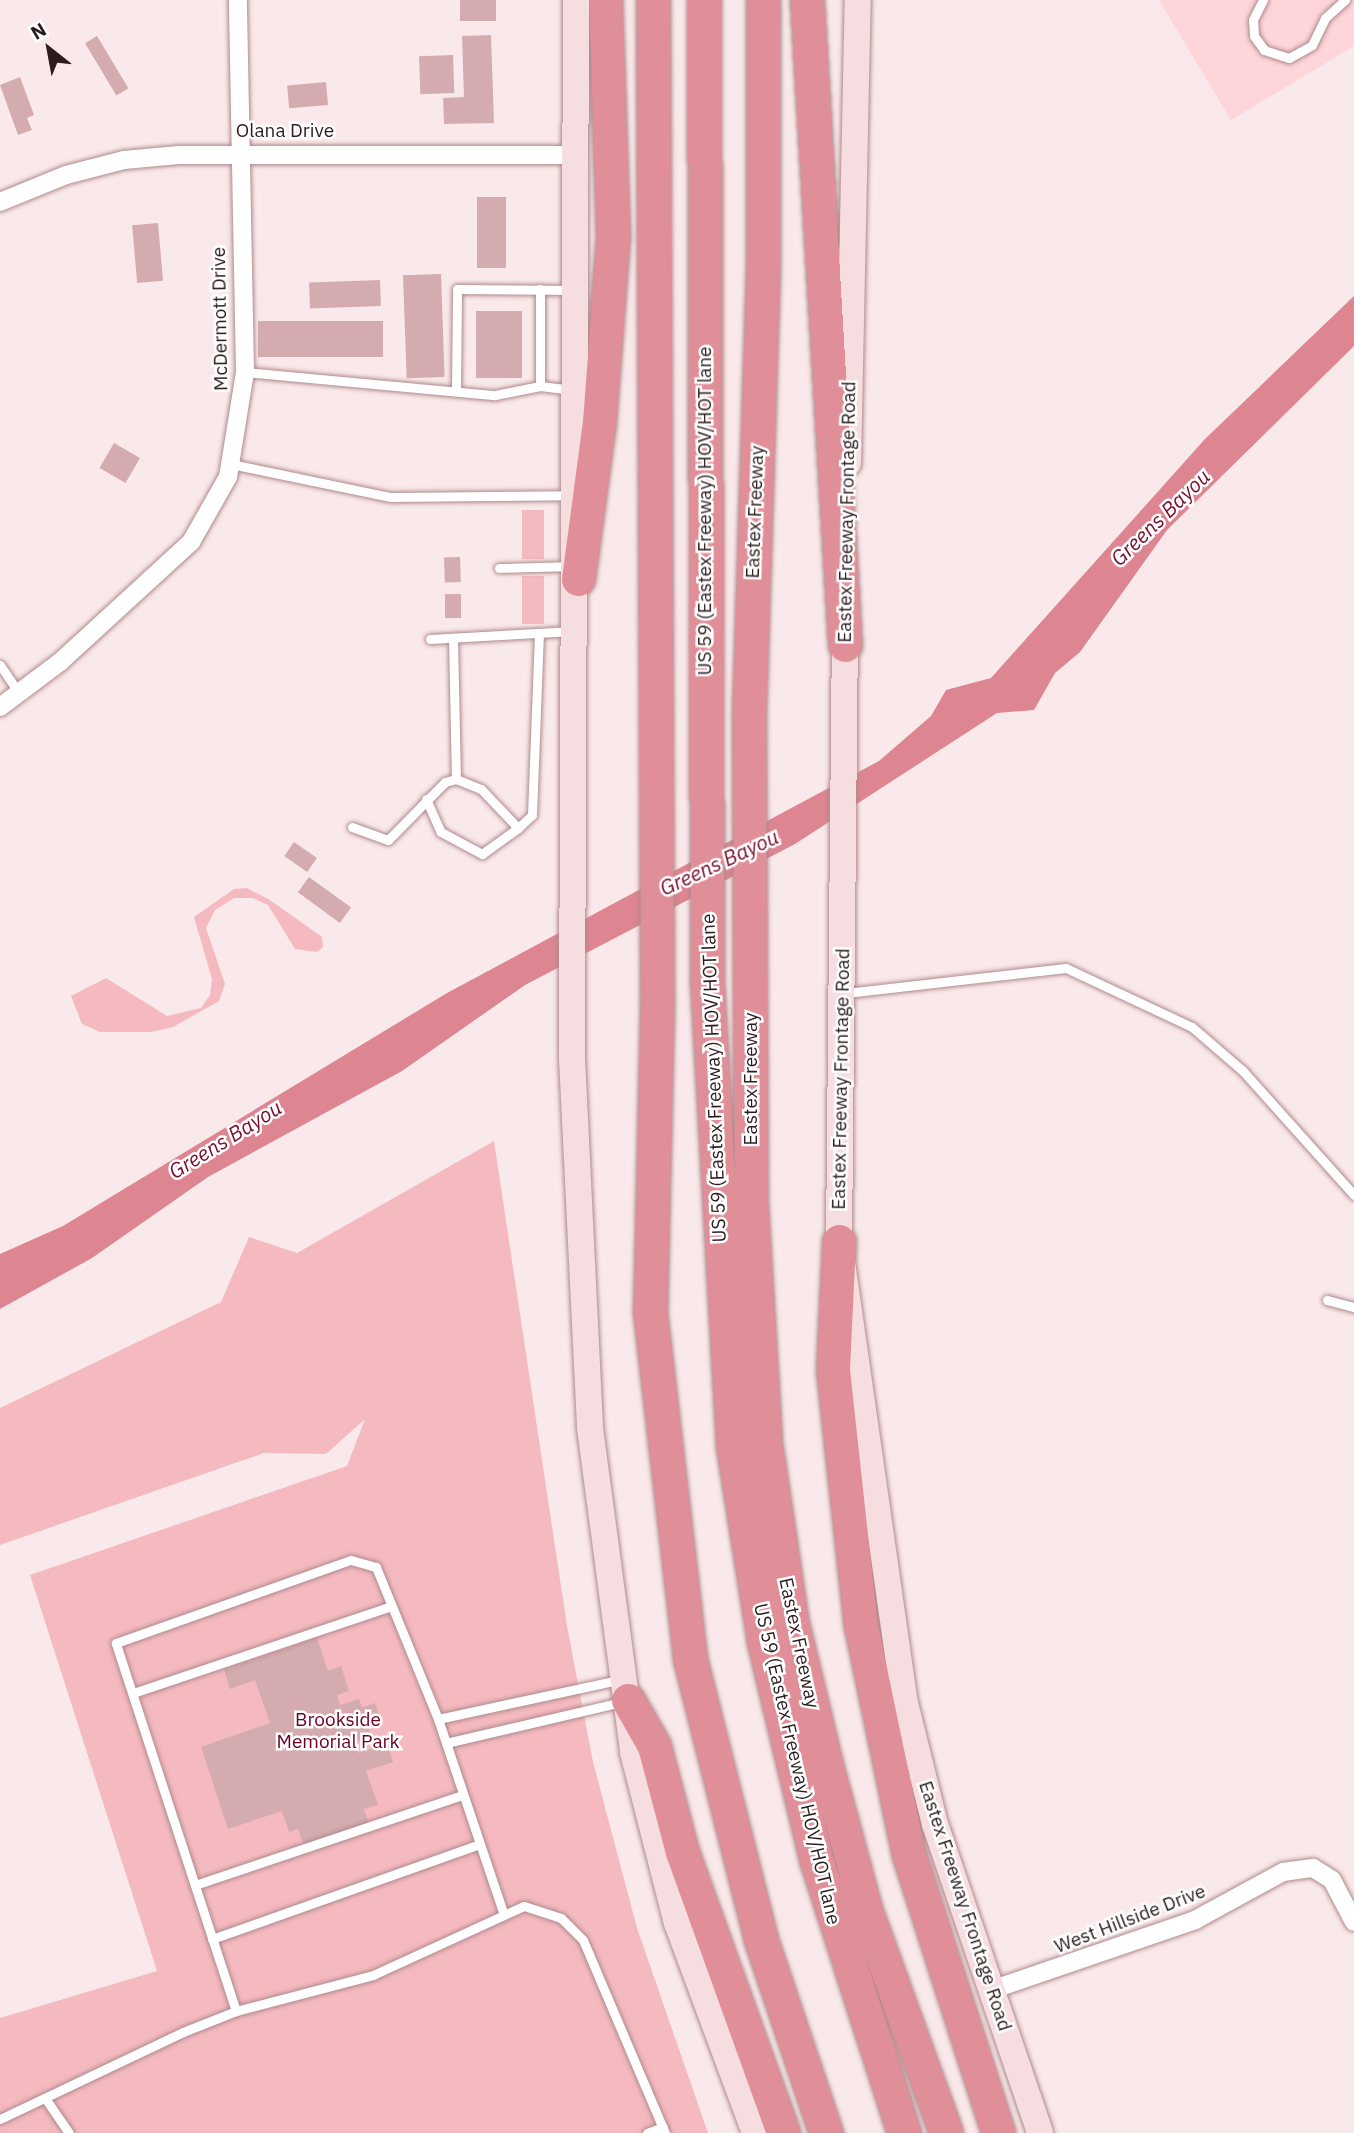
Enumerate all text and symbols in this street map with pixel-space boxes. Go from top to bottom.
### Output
north arrow [14,14,84,84]
text: N [26,17,50,45]
street label: Olana Drive [236,120,334,142]
street label: McDermott Drive [207,247,233,391]
street label: US 59 (Eastex Freeway) HOV/HOT lane [694,347,716,675]
street label: Eastex Freeway Frontage Road [833,381,861,643]
street label: Eastex Freeway [741,445,769,579]
water label: Greens Bayou [1105,463,1215,571]
water label: Greens Bayou [656,823,782,901]
street label: US 59 (Eastex Freeway) HOV/HOT lane [697,913,731,1243]
street label: Eastex Freeway Frontage Road [827,948,855,1210]
street label: Eastex Freeway [740,1012,762,1146]
water label: Greens Bayou [164,1094,286,1184]
street label: Eastex Freeway [774,1576,824,1710]
street label: US 59 (Eastex Freeway) HOV/HOT lane [749,1601,845,1927]
park label: Brookside Memorial Park [276,1709,400,1753]
street label: Eastex Freeway Frontage Road [914,1778,1016,2034]
street label: West Hillside Drive [1051,1880,1209,1958]

